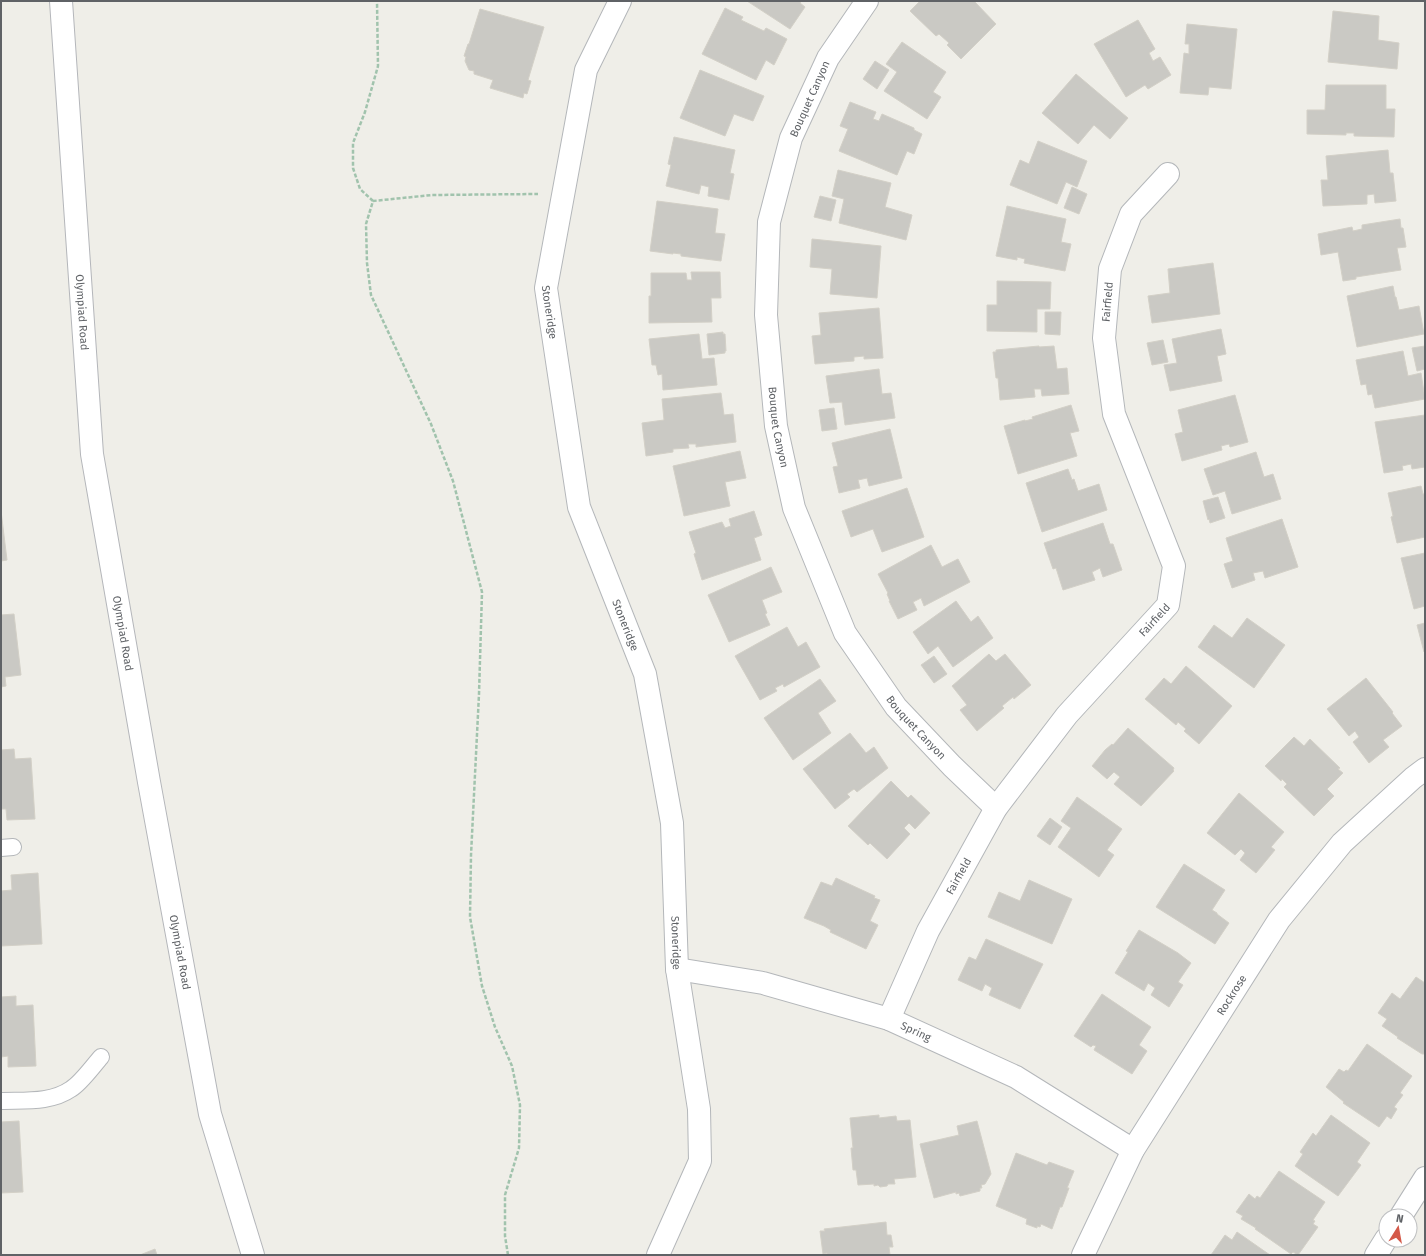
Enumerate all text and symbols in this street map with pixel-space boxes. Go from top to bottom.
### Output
street label: Bouquet Canyon [787,59,833,139]
street label: Olympiad Road [73,274,91,351]
street label: Fairfield [1099,281,1115,322]
street label: Stoneridge [539,284,560,340]
street label: Bouquet Canyon [766,386,791,469]
street label: Olympiad Road [110,595,136,672]
street label: Stoneridge [610,597,642,653]
street label: Fairfield [1136,601,1173,639]
street label: Bouquet Canyon [884,693,949,762]
street label: Fairfield [943,855,974,897]
street label: Olympiad Road [167,914,194,991]
street label: Stoneridge [669,916,684,970]
street label: Rockrose [1214,972,1249,1018]
street label: Spring [899,1019,934,1044]
north arrow [1378,1208,1418,1248]
text: N [1395,1212,1405,1226]

